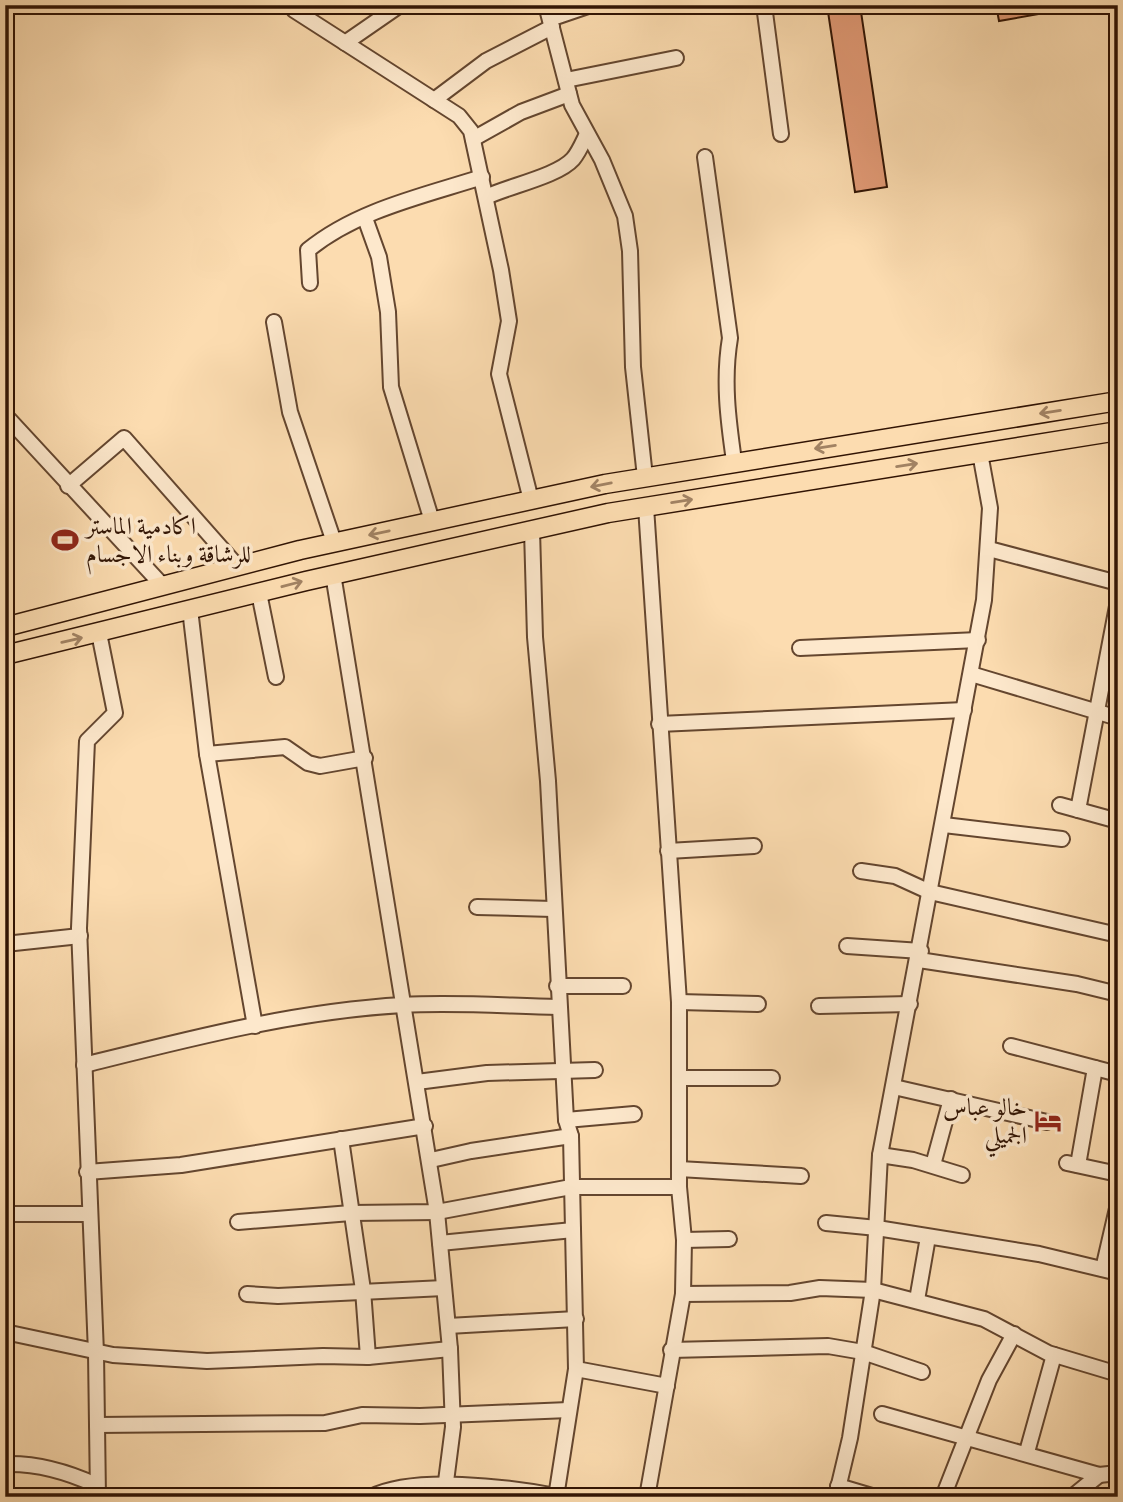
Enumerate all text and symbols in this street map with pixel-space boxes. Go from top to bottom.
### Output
one-way arrow [1039,406,1062,419]
one-way arrow [815,440,837,453]
one-way arrow [895,458,918,471]
one-way arrow [590,478,613,492]
one-way arrow [670,494,693,507]
place label: اكادمية الماستر للرشاقة وبناء الاجسام [83,512,251,575]
sports icon: اكادمية الماستر للرشاقة وبناء الاجسام [50,525,80,555]
one-way arrow [368,526,391,540]
one-way arrow [281,577,303,590]
one-way arrow [60,632,83,646]
place label: خالو عباس الجميلي [943,1093,1027,1158]
hotel icon: خالو عباس الجميلي [1033,1106,1063,1136]

